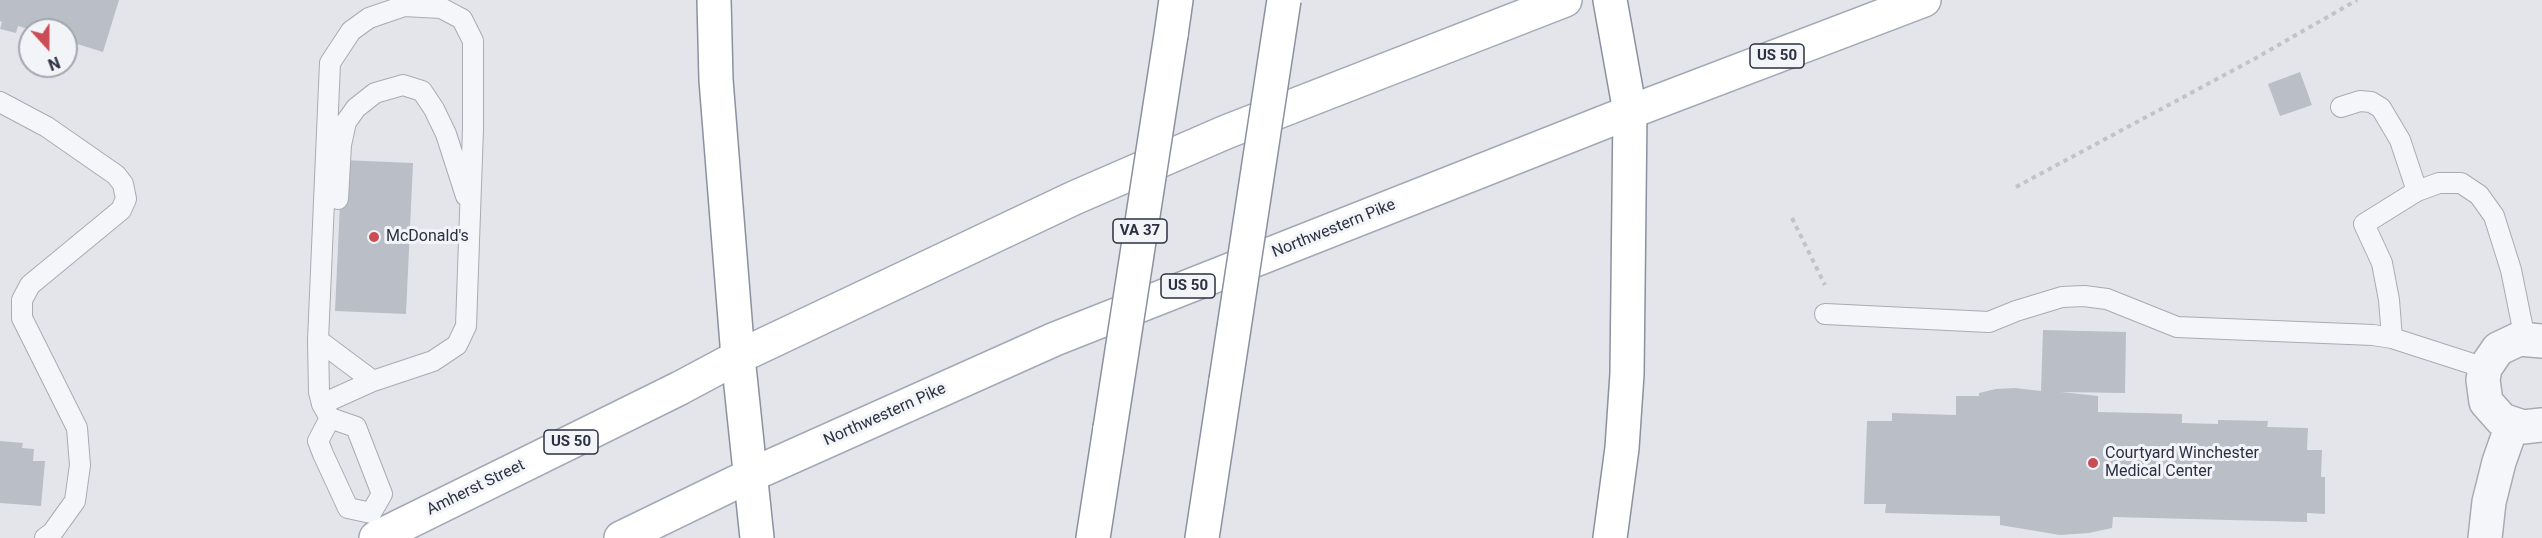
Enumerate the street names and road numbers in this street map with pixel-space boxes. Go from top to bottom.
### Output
road number: US 50 [1750,44,1804,68]
street label: Northwestern Pike [1269,195,1399,263]
road number: VA 37 [1113,219,1167,243]
road number: US 50 [1161,274,1215,298]
street label: Northwestern Pike [821,379,949,451]
road number: US 50 [544,430,598,454]
street label: Amherst Street [424,456,528,520]

